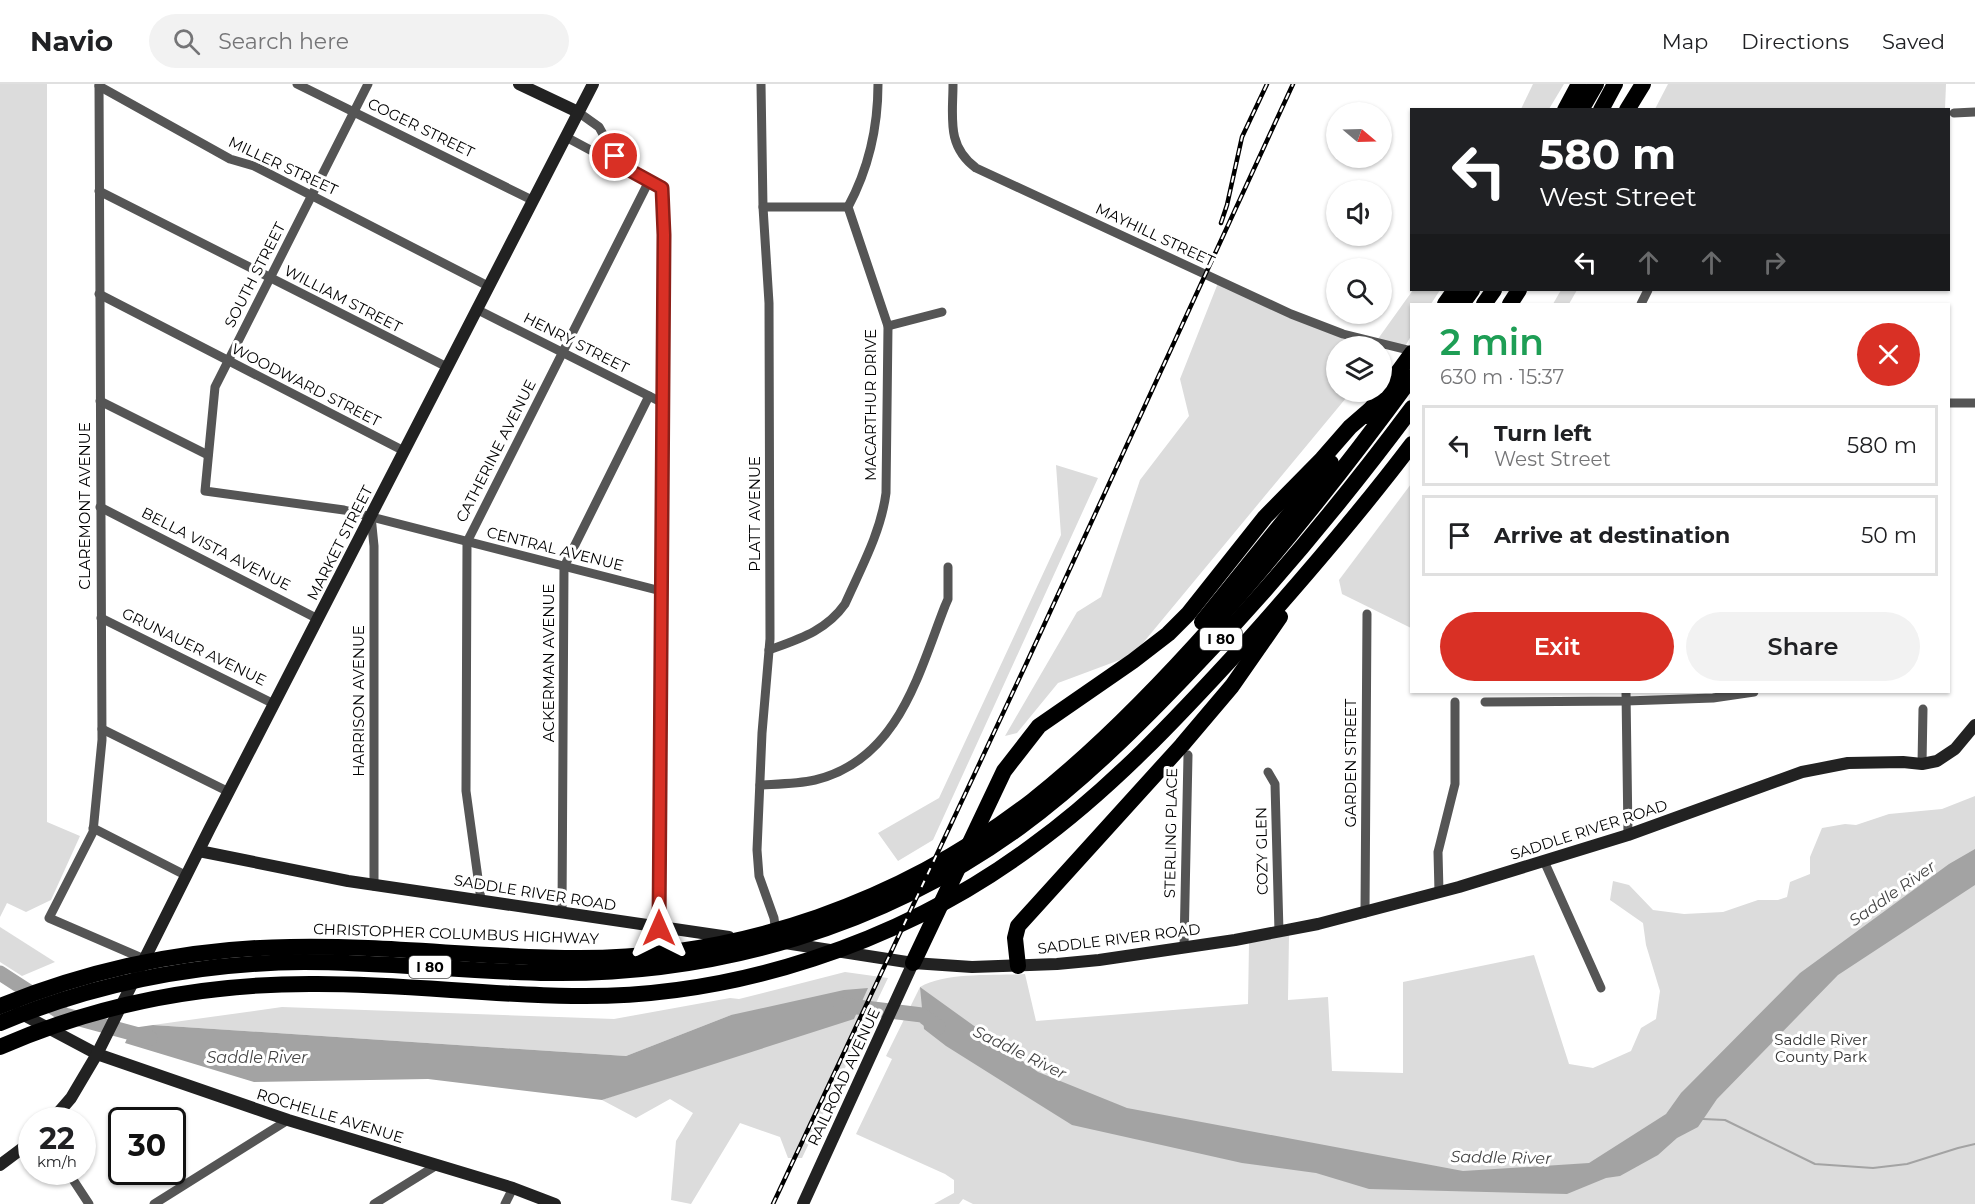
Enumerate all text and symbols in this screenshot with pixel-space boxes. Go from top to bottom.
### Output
search box [149,14,569,68]
text: Navio [30,24,113,58]
icon: search [170,25,203,58]
text: Search here [218,28,349,55]
text: Map [1662,29,1708,54]
text: Directions [1741,29,1849,54]
text: Saved [1882,29,1945,54]
street label: COGER STREET [365,94,478,162]
north arrow [1326,102,1392,168]
map controls [1326,102,1392,402]
text: 580 m [1539,128,1676,180]
pin [589,130,640,181]
street label: MILLER STREET [225,132,341,199]
icon: left [1440,132,1518,210]
icon: arrive [598,139,631,172]
button: sound [1326,180,1392,246]
text: West Street [1539,180,1697,213]
street label: MAYHILL STREET [1093,199,1218,271]
street label: SOUTH STREET [220,219,289,331]
icon: left [1569,246,1602,279]
icon: ahead [1632,246,1665,279]
icon: ahead [1695,246,1728,279]
icon: right [1758,246,1791,279]
button: search [1326,258,1392,324]
street label: WILLIAM STREET [281,261,406,337]
street label: HENRY STREET [520,308,632,377]
text: 2 min [1440,320,1544,364]
button: close [1857,323,1920,386]
street label: MACARTHUR DRIVE [861,329,880,481]
button: layers [1326,336,1392,402]
street label: WOODWARD STREET [228,339,384,431]
text: 630 m · 15:37 [1440,365,1564,389]
street label: CATHERINE AVENUE [451,376,540,525]
text: Turn left [1494,420,1592,447]
street label: CLAREMONT AVENUE [75,422,94,590]
icon: left [1443,429,1476,462]
text: 580 m [1847,432,1917,459]
text: West Street [1494,447,1611,471]
street label: PLATT AVENUE [745,456,764,572]
street label: MARKET STREET [302,482,377,603]
street label: BELLA VISTA AVENUE [138,503,294,594]
icon: arrive [1443,519,1476,552]
street label: CENTRAL AVENUE [485,522,626,575]
text: Arrive at destination [1494,522,1730,549]
text: 50 m [1861,522,1917,549]
street label: ACKERMAN AVENUE [539,584,558,742]
street label: GRUNAUER AVENUE [119,603,270,690]
button: Exit [1440,612,1674,681]
button: Share [1686,612,1920,681]
street label: HARRISON AVENUE [349,625,368,777]
road number: I 80 [1200,628,1242,650]
street label: GARDEN STREET [1341,698,1360,827]
street label: STERLING PLACE [1160,768,1181,898]
street label: SADDLE RIVER ROAD [1508,795,1670,864]
street label: COZY GLEN [1251,807,1272,895]
water label: Saddle River [1845,856,1940,930]
street label: SADDLE RIVER ROAD [453,870,618,915]
position arrow [627,896,691,960]
street label: CHRISTOPHER COLUMBUS HIGHWAY [313,919,600,948]
street label: SADDLE RIVER ROAD [1036,919,1202,958]
road number: I 80 [409,956,451,978]
street label: RAILROAD AVENUE [803,1005,884,1149]
water label: Saddle River [970,1022,1070,1083]
park label: Saddle River County Park [1774,1030,1868,1066]
water label: Saddle River [207,1048,308,1067]
street label: ROCHELLE AVENUE [254,1084,406,1147]
speed limit sign: 30 [108,1107,186,1185]
text: 22 [39,1120,75,1157]
water label: Saddle River [1450,1147,1552,1168]
text: km/h [37,1152,77,1171]

